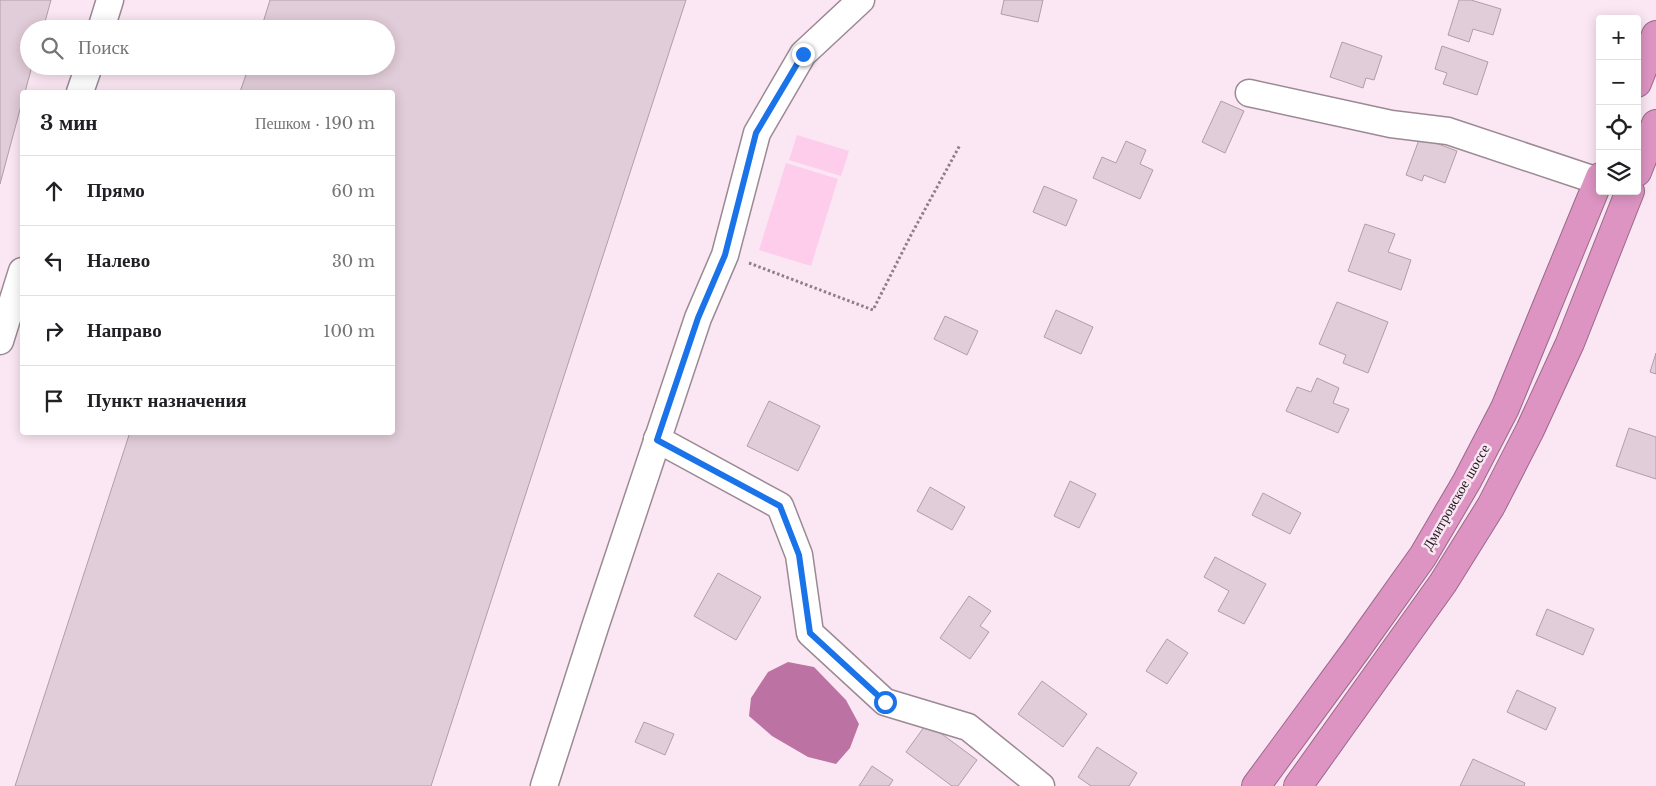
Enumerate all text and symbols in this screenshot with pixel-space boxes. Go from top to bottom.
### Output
map controls [1596,15,1641,195]
button: + [1596,15,1641,60]
search box [20,20,395,75]
icon: search [38,34,66,62]
text: Поиск [78,36,129,59]
route end [792,43,815,66]
button: − [1596,60,1641,105]
button: locate [1596,105,1641,150]
text: 3 мин [40,110,97,136]
text: Пешком · 190 m [255,113,375,133]
button: layers [1596,150,1641,195]
icon: ahead [40,177,68,205]
text: Прямо [87,179,145,202]
text: 60 m [332,181,375,201]
icon: left [40,247,68,275]
text: Налево [87,249,150,272]
text: 30 m [332,251,375,271]
icon: right [40,317,68,345]
text: Направо [87,319,162,342]
text: 100 m [323,321,375,341]
icon: arrive [40,387,68,415]
text: Пункт назначения [87,389,247,412]
street label: Дмитровское шоссе [1418,441,1494,553]
route start [874,691,897,714]

